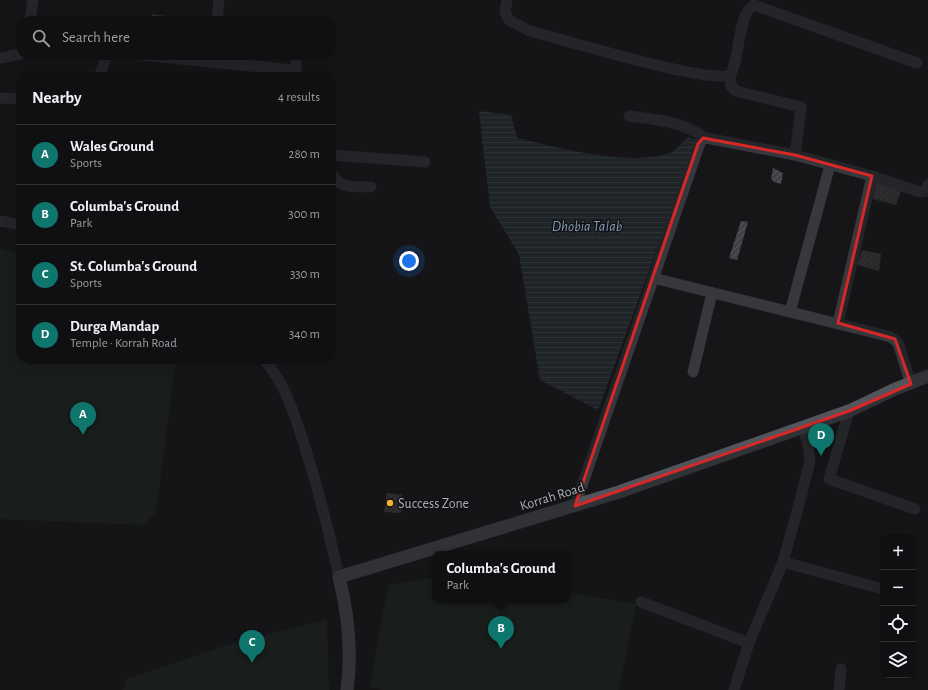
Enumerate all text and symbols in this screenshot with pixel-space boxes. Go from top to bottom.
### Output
search box [16,16,336,60]
icon: search [30,27,52,49]
text: Search here [62,30,130,45]
text: Nearby [32,89,82,106]
text: 4 results [278,91,320,104]
text: Wales Ground [70,139,154,154]
text: A [41,148,49,161]
text: 280 m [289,148,320,161]
text: Sports [70,157,102,170]
text: Columba's Ground [70,199,179,214]
text: B [41,208,49,221]
text: 300 m [288,208,320,221]
text: Park [70,217,92,230]
water label: Dhobia Talab [552,219,623,234]
your location [399,251,419,271]
text: St. Columba's Ground [70,259,197,274]
text: C [42,268,48,281]
text: 330 m [290,268,320,281]
text: Sports [70,277,102,290]
text: Durga Mandap [70,319,159,334]
text: D [41,328,49,341]
text: 340 m [289,328,320,341]
text: Temple · Korrah Road [70,337,177,350]
pin: A [70,402,96,435]
pin: D [808,423,834,456]
street label: Korrah Road [518,480,586,513]
place label: Success Zone [398,497,469,511]
marker: Success Zone [385,498,395,508]
map controls [880,534,916,678]
button: + [880,534,916,570]
popup [432,551,570,603]
text: Columba's Ground [446,561,556,576]
button: − [880,570,916,606]
text: Park [446,579,469,592]
button: locate [880,606,916,642]
pin: B [488,616,514,649]
pin: C [239,630,265,663]
button: layers [880,642,916,678]

